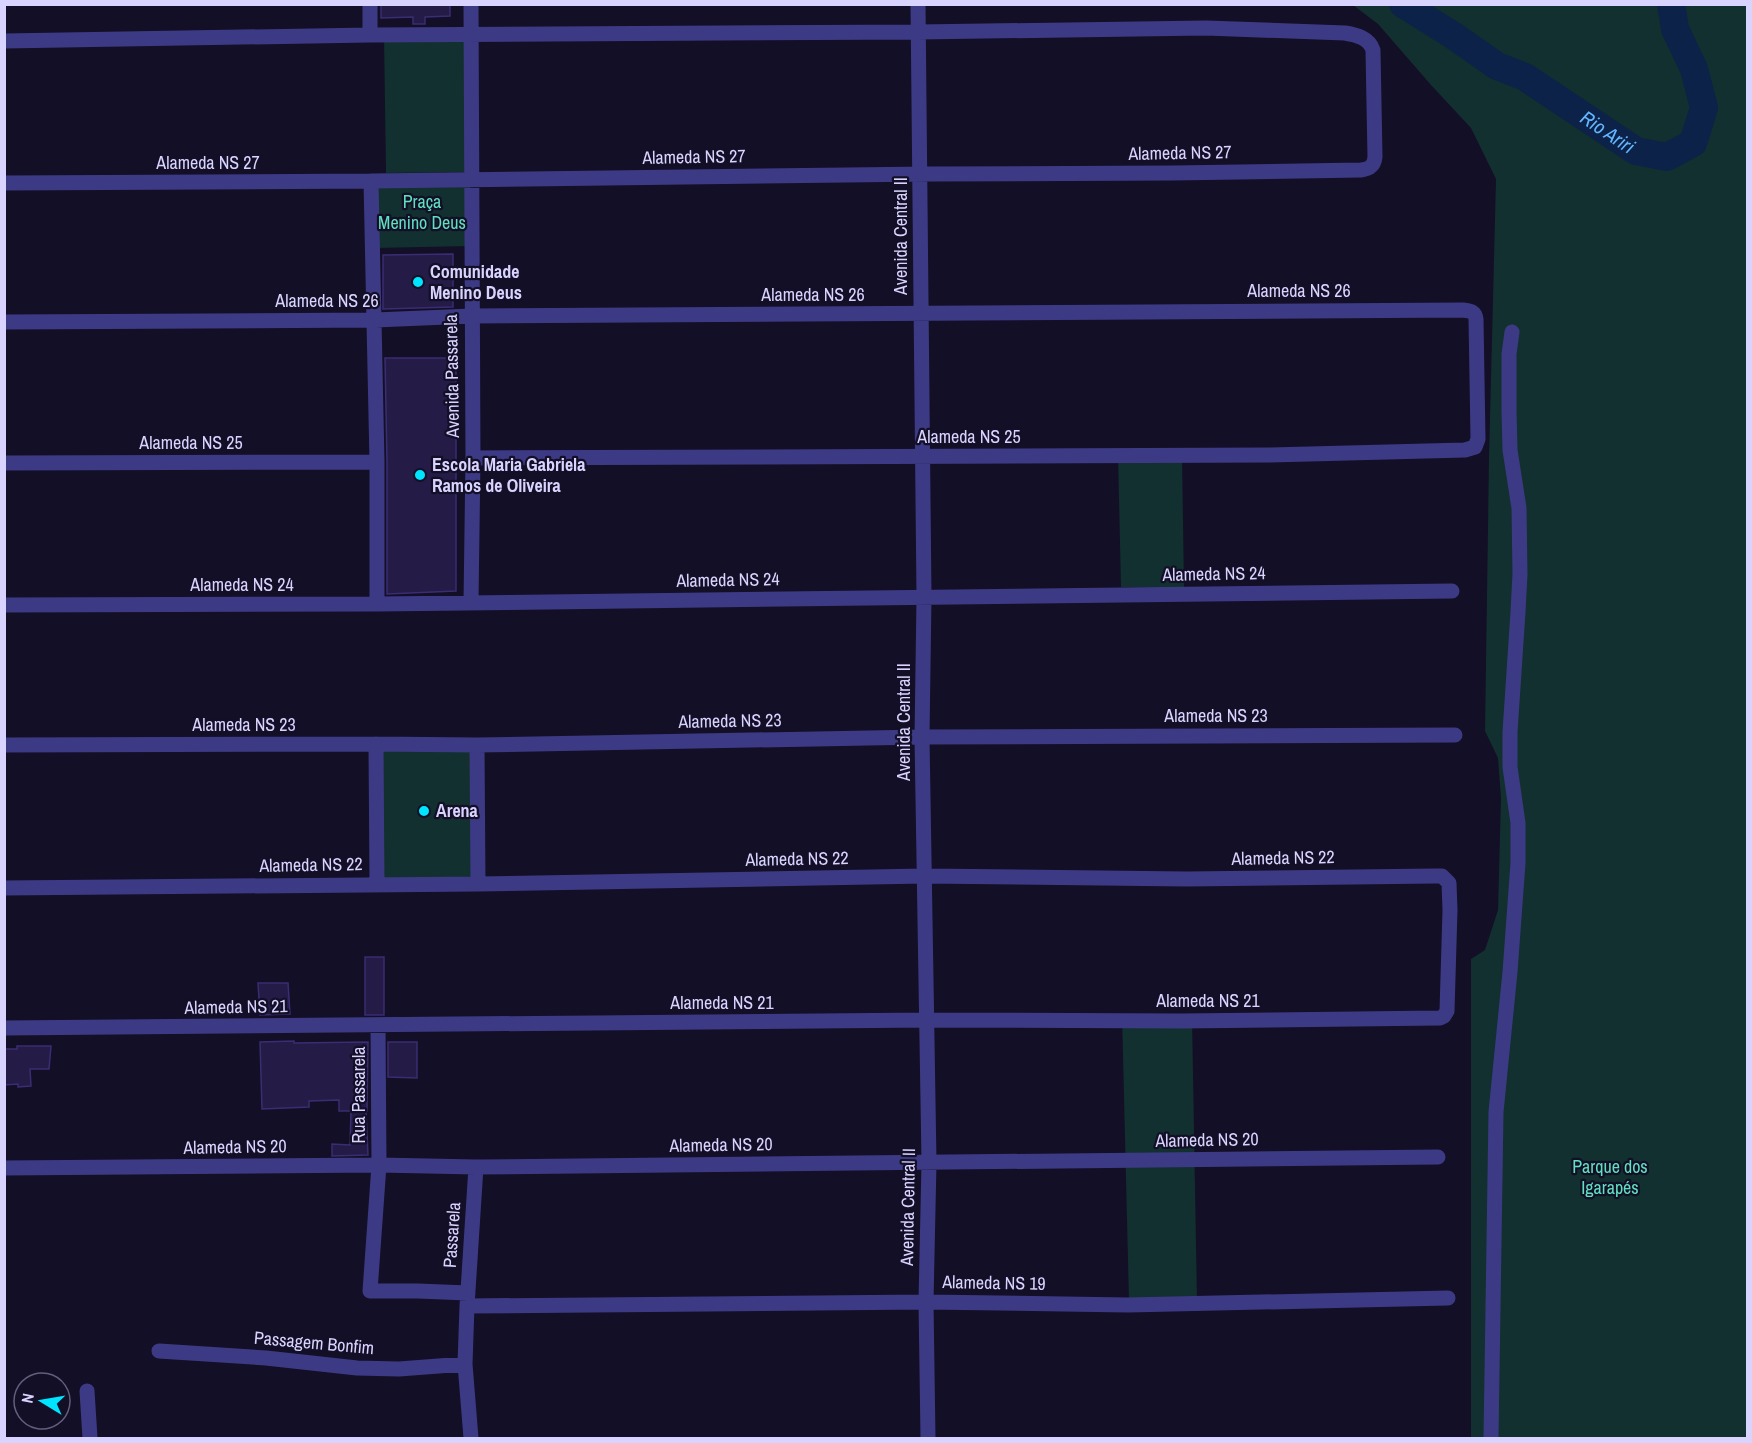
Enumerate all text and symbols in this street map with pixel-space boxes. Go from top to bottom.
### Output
water label: Rio Ariri [1575,104,1641,160]
street label: Alameda NS 27 [1127,139,1232,166]
street label: Alameda NS 27 [641,143,746,170]
street label: Alameda NS 27 [155,150,260,175]
street label: Avenida Central II [888,177,913,296]
park label: Praça Menino Deus [378,189,466,235]
place label: Comunidade Menino Deus [430,259,522,305]
marker: Comunidade Menino Deus [411,275,425,289]
street label: Alameda NS 26 [1246,278,1351,303]
street label: Alameda NS 26 [760,282,865,307]
street label: Alameda NS 26 [274,288,379,313]
street label: Avenida Passarela [438,314,465,439]
street label: Alameda NS 25 [916,424,1021,449]
street label: Alameda NS 25 [138,430,243,455]
place label: Escola Maria Gabriela Ramos de Oliveira [432,452,586,498]
marker: Escola Maria Gabriela Ramos de Oliveira [413,468,427,482]
street label: Alameda NS 24 [1161,560,1266,587]
street label: Alameda NS 24 [675,566,780,593]
street label: Alameda NS 24 [189,572,294,597]
street label: Avenida Central II [891,663,916,782]
street label: Alameda NS 23 [1163,703,1268,728]
street label: Alameda NS 23 [677,707,782,734]
street label: Alameda NS 23 [191,712,296,737]
place label: Arena [436,798,479,823]
marker: Arena [417,804,431,818]
street label: Alameda NS 22 [1230,844,1335,871]
street label: Alameda NS 22 [744,845,849,872]
street label: Alameda NS 22 [258,851,363,878]
street label: Alameda NS 21 [1155,988,1260,1013]
street label: Alameda NS 21 [669,990,774,1015]
street label: Alameda NS 21 [183,993,289,1020]
street label: Rua Passarela [346,1047,371,1143]
street label: Alameda NS 20 [1154,1126,1259,1153]
street label: Alameda NS 20 [668,1131,773,1158]
street label: Alameda NS 20 [182,1133,287,1160]
street label: Avenida Central II [894,1148,921,1267]
park label: Parque dos Igarapés [1572,1154,1648,1200]
street label: Passarela [437,1201,466,1269]
street label: Alameda NS 19 [941,1269,1046,1296]
street label: Passagem Bonfim [253,1325,375,1360]
north arrow [12,1371,72,1431]
text: N [16,1391,39,1405]

